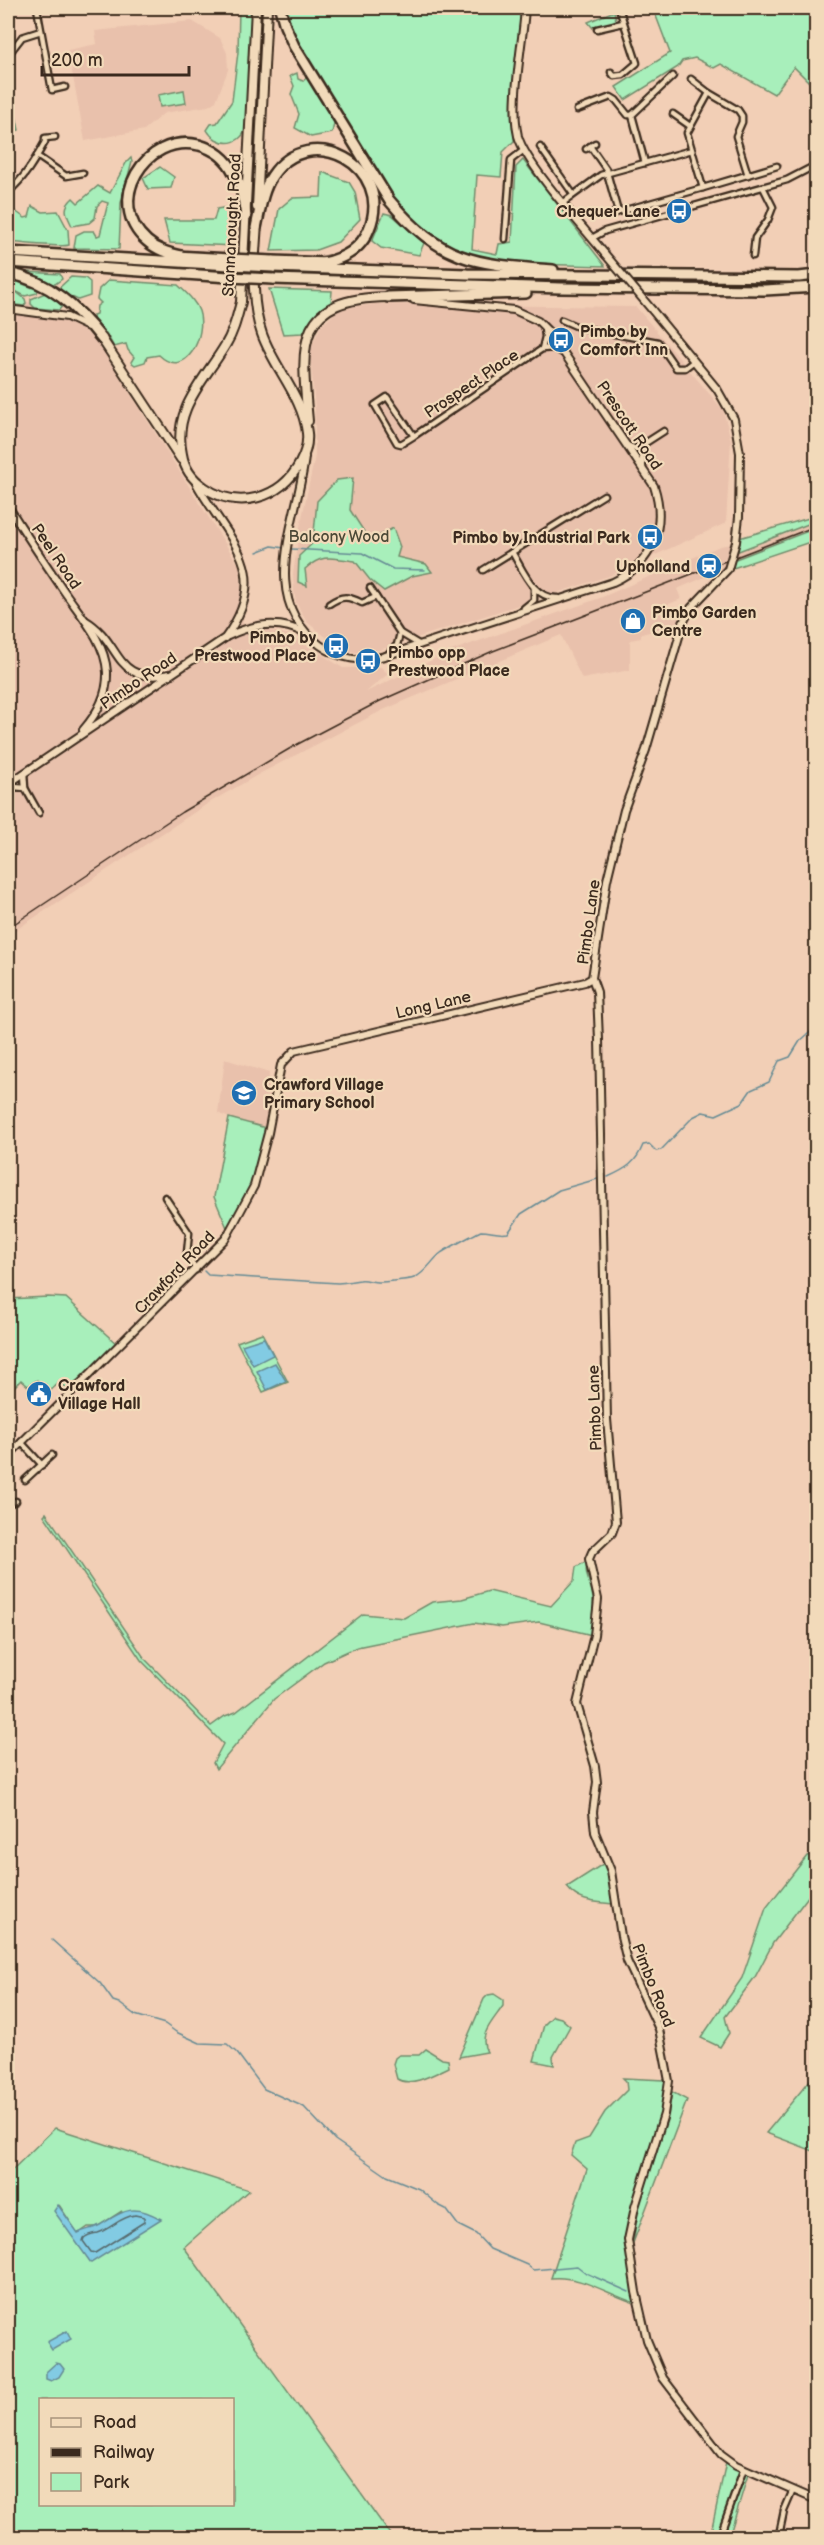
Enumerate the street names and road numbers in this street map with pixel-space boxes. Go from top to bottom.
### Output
street label: Stannanought Road [219,153,246,297]
street label: Prospect Place [421,345,523,423]
street label: Prescott Road [592,378,665,474]
street label: Peel Road [27,520,85,593]
street label: Pimbo Road [97,649,181,714]
street label: Pimbo Lane [574,878,605,966]
street label: Long Lane [394,987,473,1023]
street label: Crawford Road [131,1228,219,1318]
street label: Pimbo Lane [584,1364,606,1451]
street label: Pimbo Road [627,1941,678,2030]

